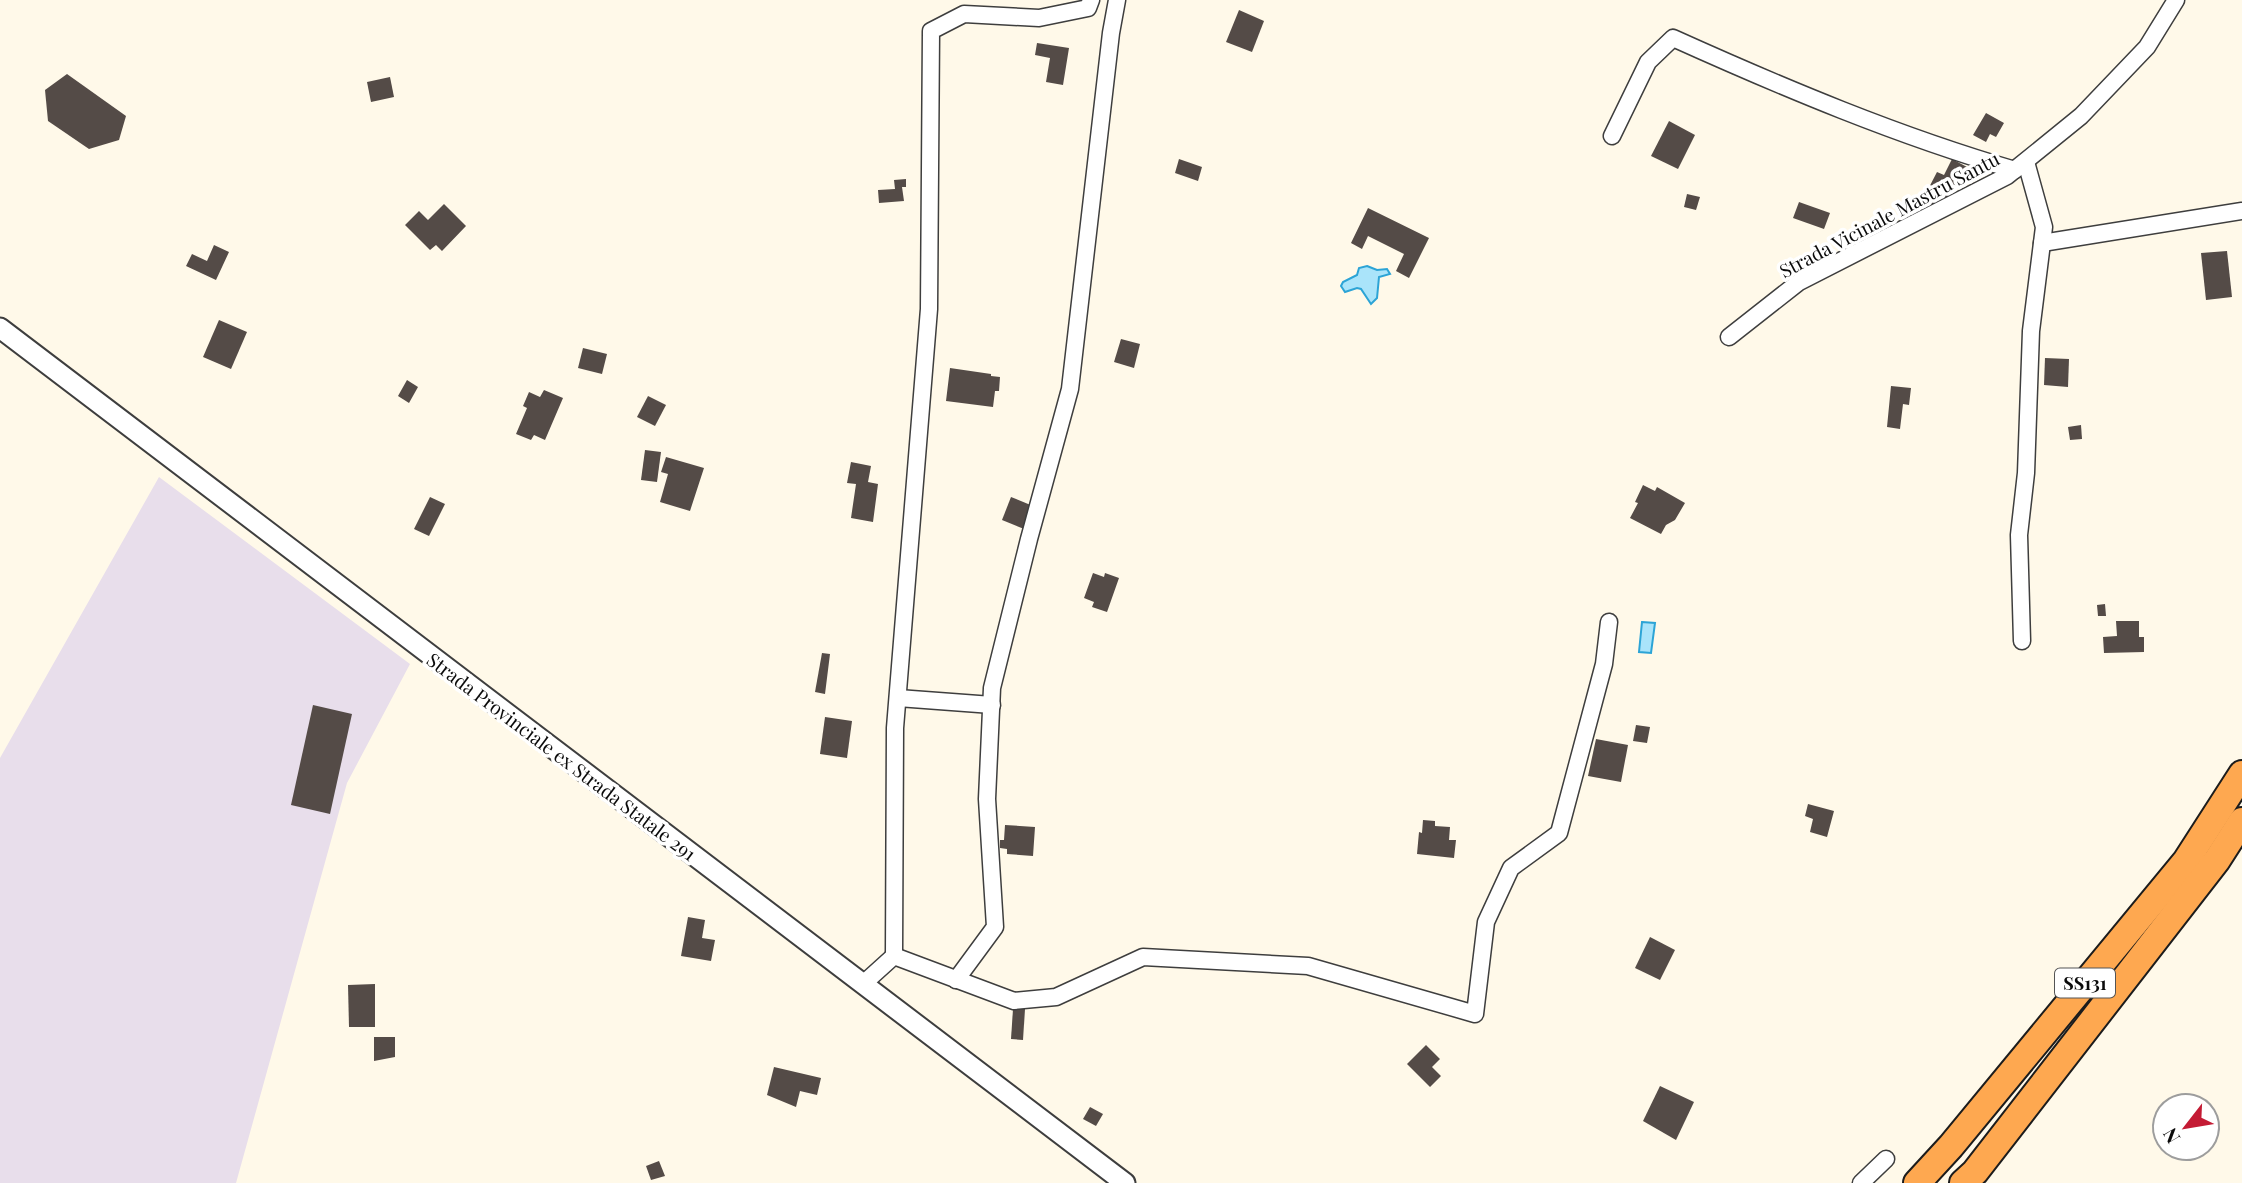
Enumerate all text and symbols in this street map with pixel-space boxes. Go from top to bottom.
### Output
street label: Strada Vicinale Mastru Santu [1774,145,2004,283]
street label: Strada Provinciale ex Strada Statale 291 [422,646,702,866]
road number: SS131 [2055,968,2115,998]
north arrow [2151,1092,2221,1162]
text: N [2156,1123,2185,1149]

